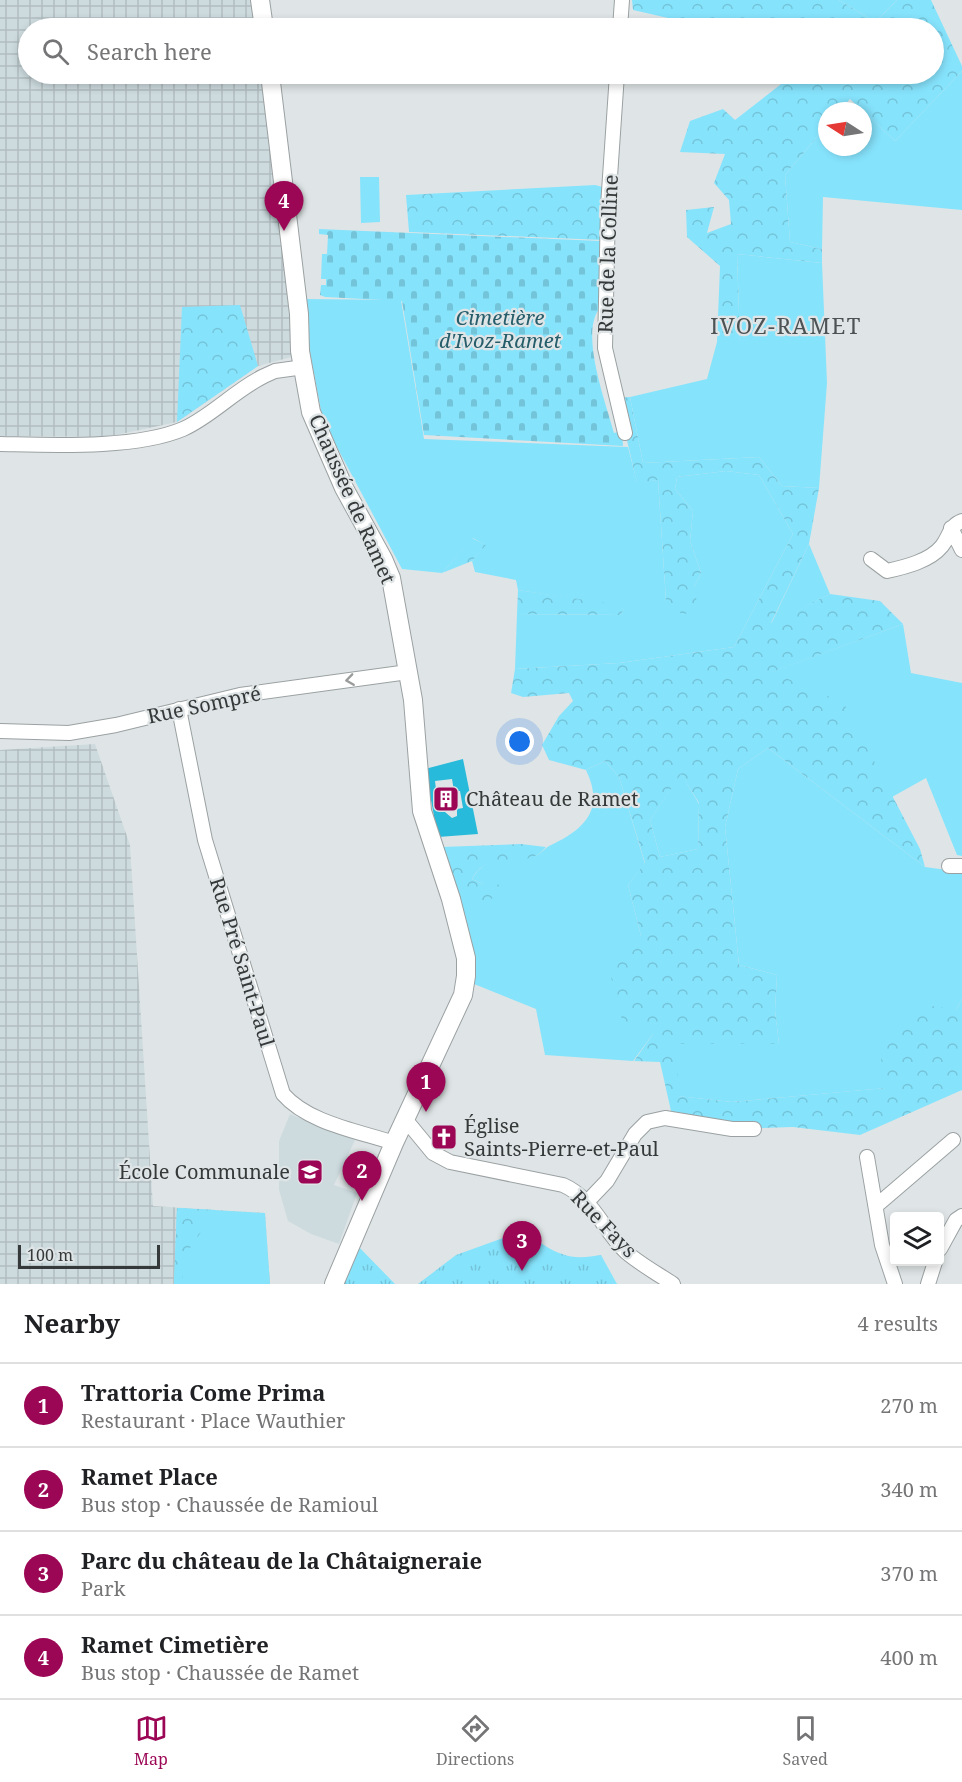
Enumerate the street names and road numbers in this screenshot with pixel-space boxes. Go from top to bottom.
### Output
street label: Rue de la Colline [591,174,624,334]
street label: Chaussée de Ramet [303,410,402,588]
street label: Rue Sompré [145,679,263,730]
street label: Rue Pré Saint-Paul [204,874,281,1050]
street label: Rue Fays [566,1184,643,1263]

